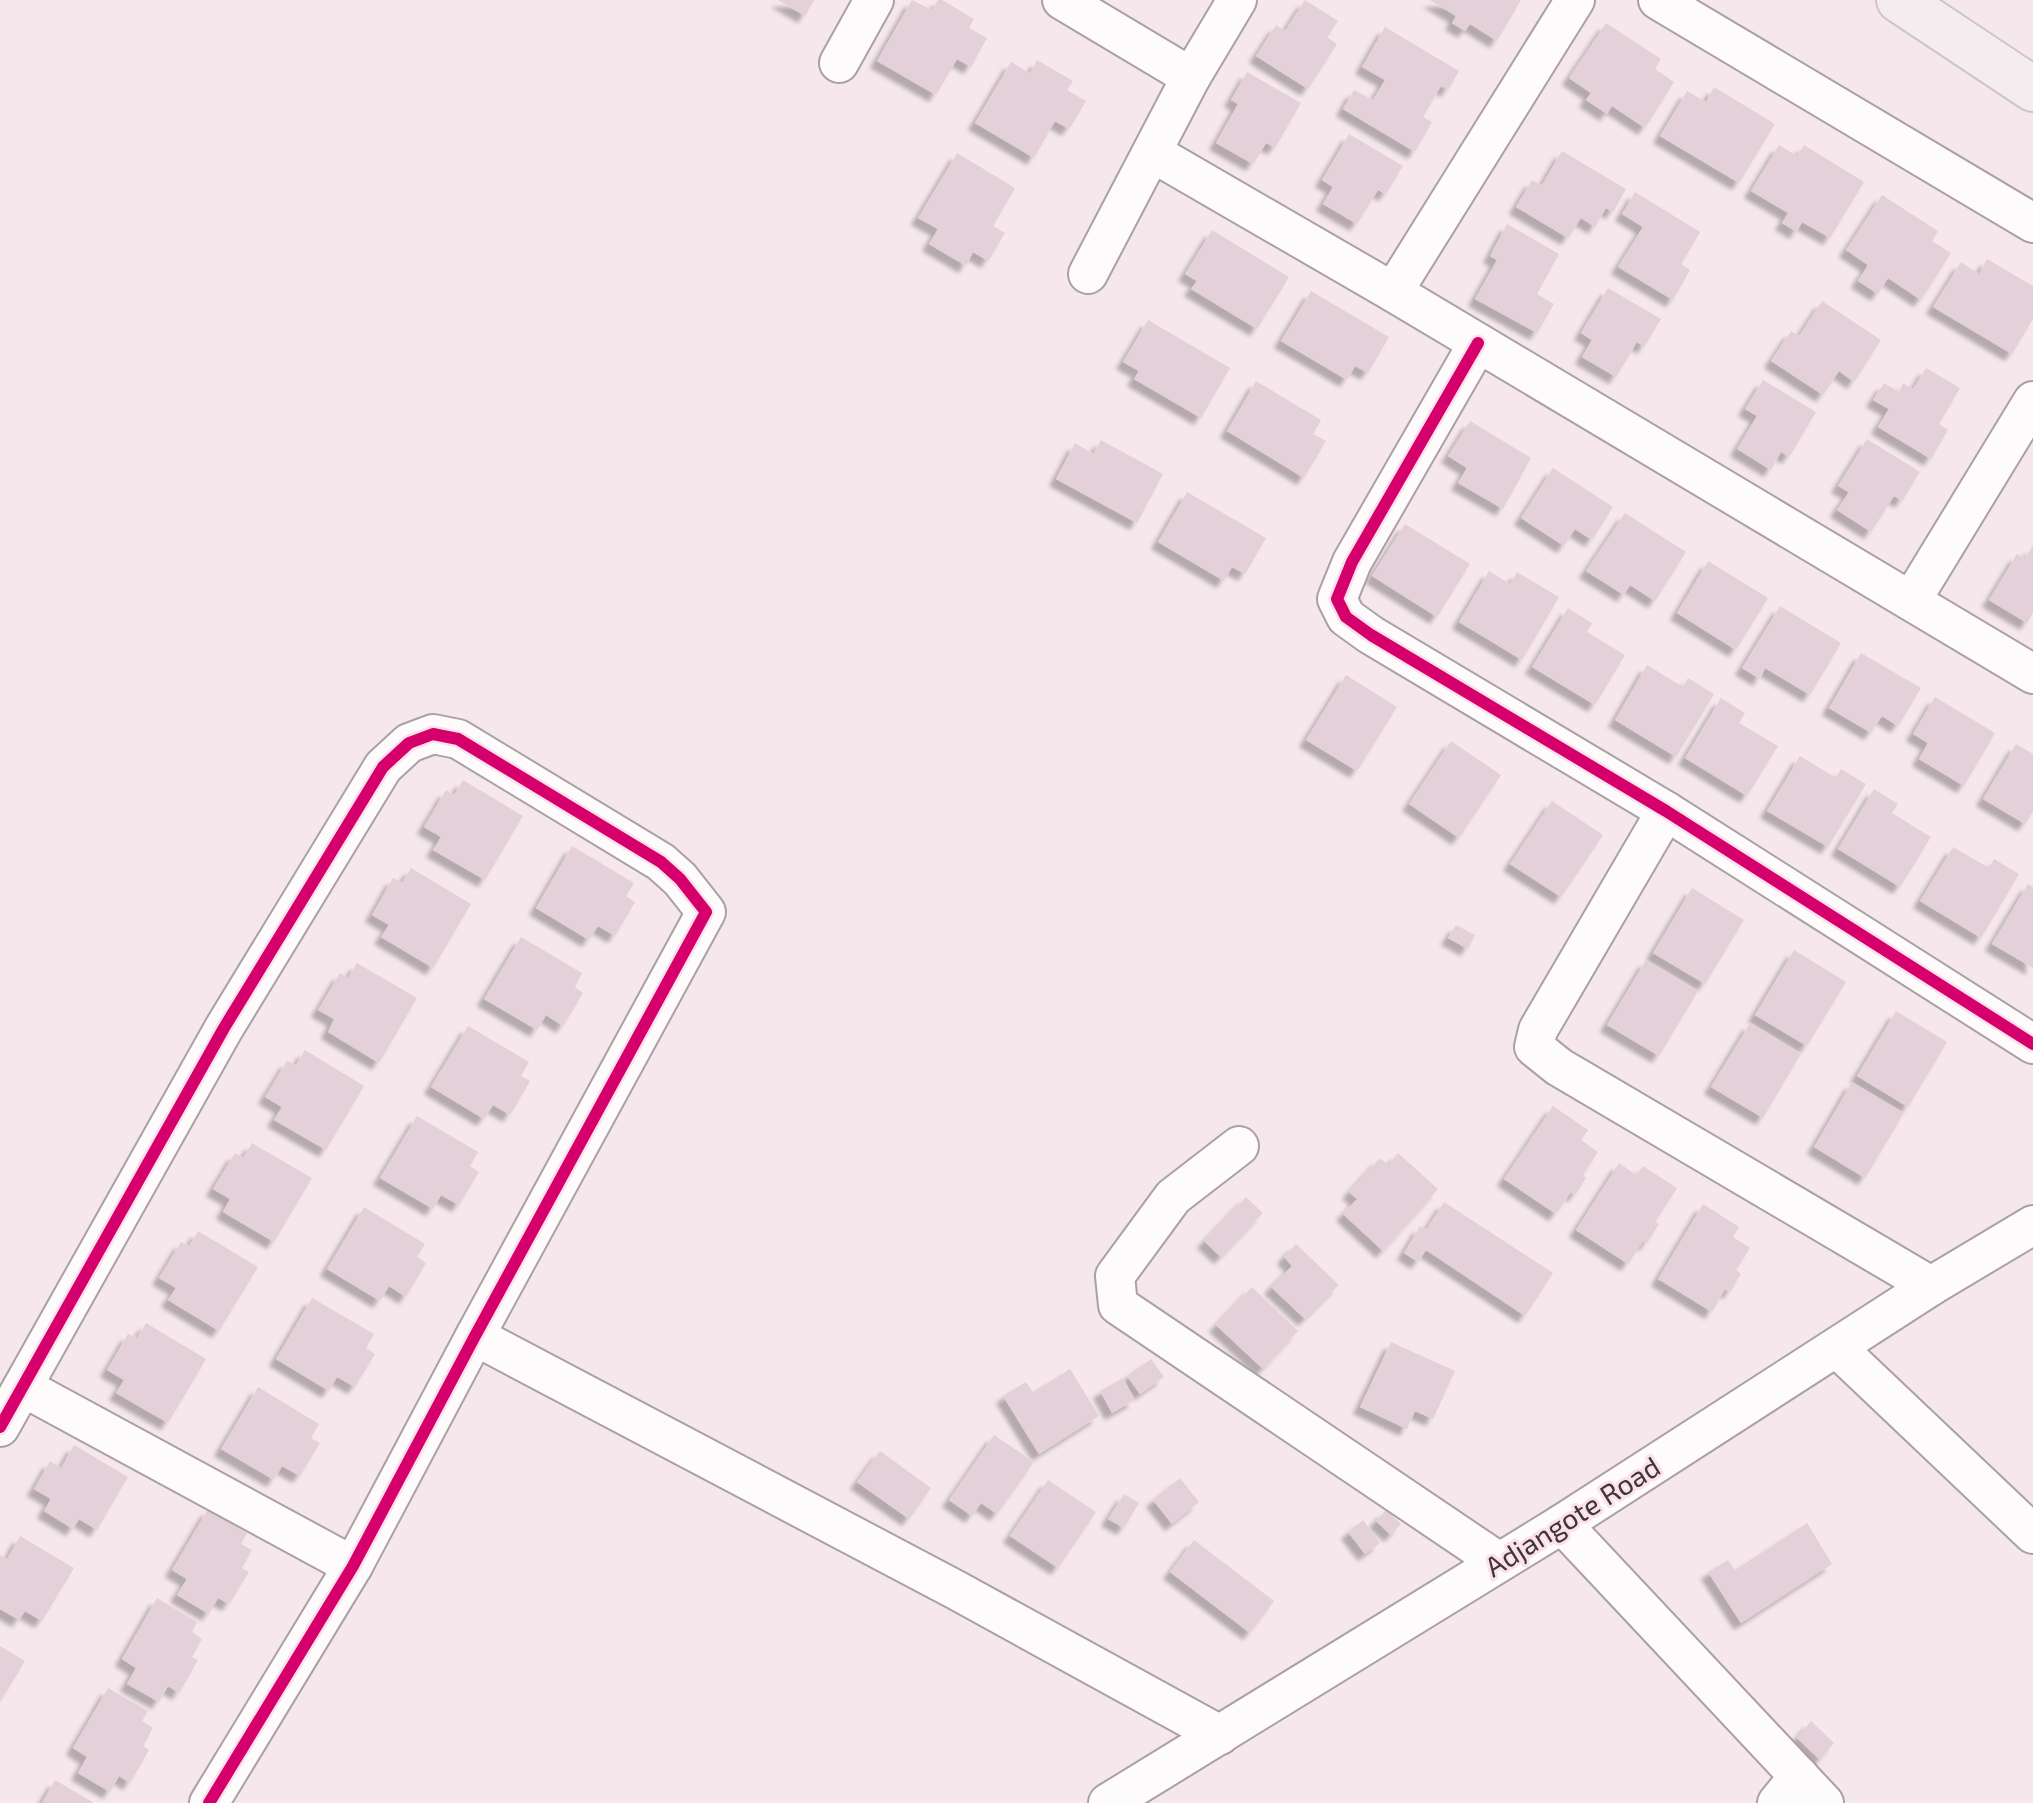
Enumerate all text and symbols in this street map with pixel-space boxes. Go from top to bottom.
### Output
street label: Adjangote Road [1478,1449,1666,1583]

